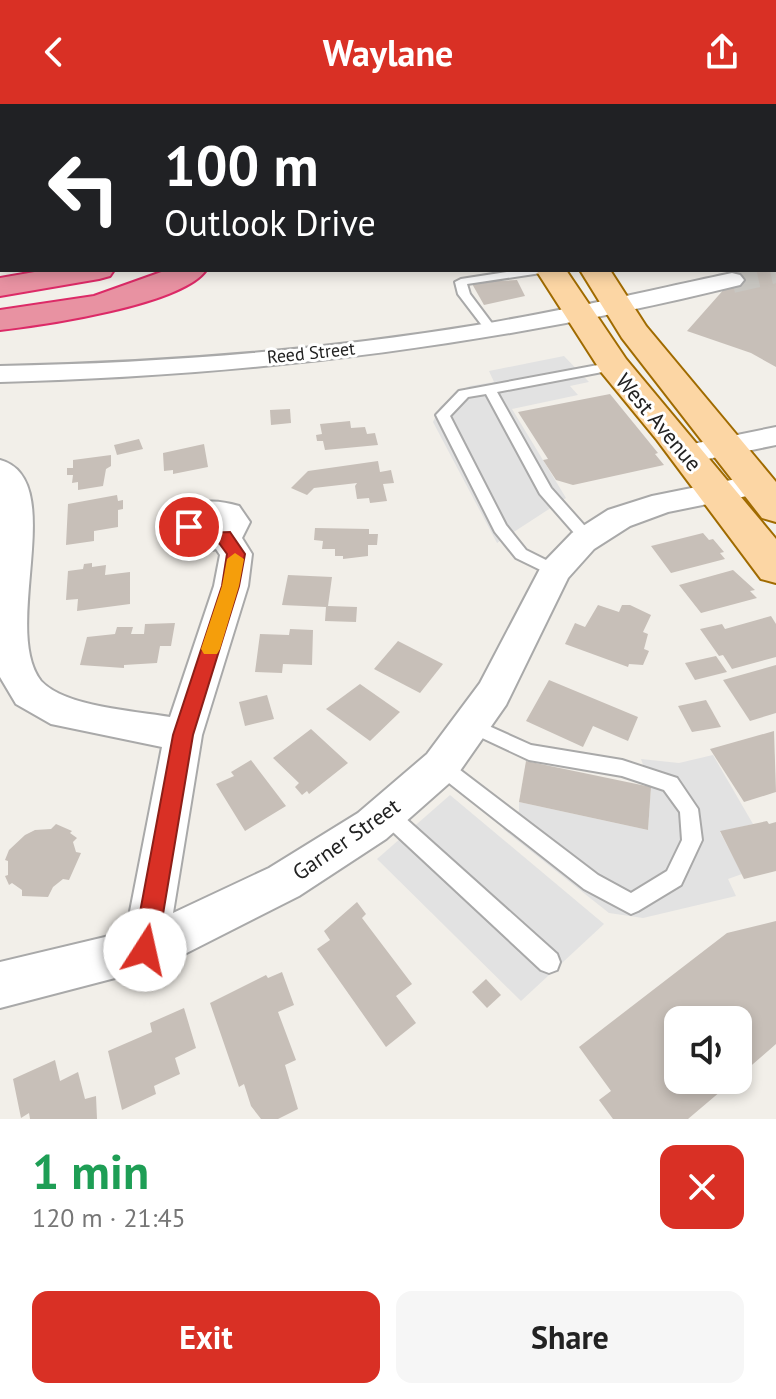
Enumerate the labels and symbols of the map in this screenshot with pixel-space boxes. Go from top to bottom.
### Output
street label: Reed Street [266,336,356,369]
street label: West Avenue [610,367,708,477]
pin [155,493,223,561]
street label: Garner Street [287,791,406,886]
position arrow [103,908,187,992]

